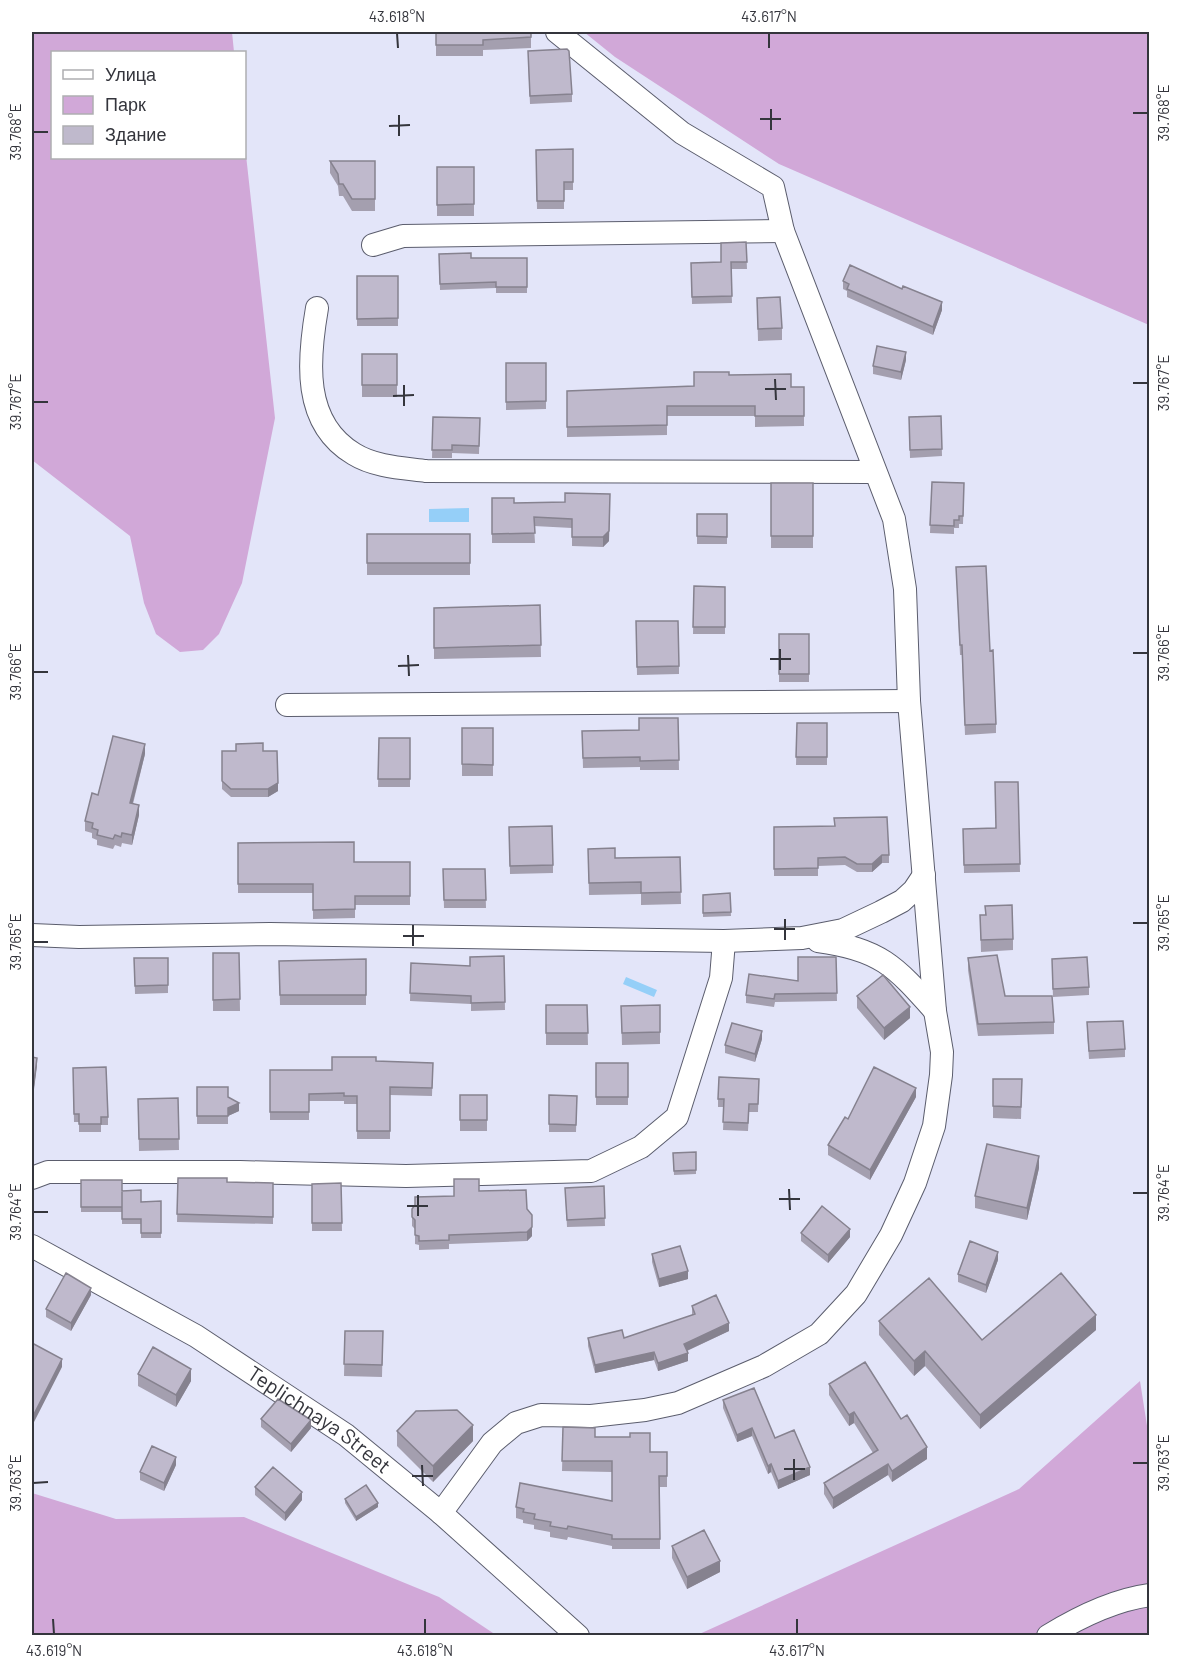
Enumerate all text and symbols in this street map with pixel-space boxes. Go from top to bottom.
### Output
text: 43.618°N [369,7,425,25]
text: 43.617°N [741,7,797,25]
legend [51,51,246,159]
text: Улица [105,63,157,85]
text: 39.768°E [1154,84,1172,142]
text: Парк [105,93,146,115]
text: 39.768°E [6,103,24,161]
text: Здание [105,123,166,145]
text: 39.767°E [1154,355,1172,411]
text: 39.767°E [6,374,24,430]
text: 39.766°E [1154,624,1172,682]
text: 39.766°E [6,643,24,701]
text: 39.765°E [1154,894,1172,952]
text: 39.765°E [6,913,24,971]
text: 39.764°E [1154,1164,1172,1222]
text: 39.764°E [6,1183,24,1241]
street label: Teplichnaya Street [244,1360,397,1478]
text: 39.763°E [1154,1434,1172,1492]
text: 39.763°E [6,1454,24,1512]
text: 43.619°N [26,1641,82,1659]
text: 43.618°N [397,1641,453,1659]
text: 43.617°N [769,1641,825,1659]

